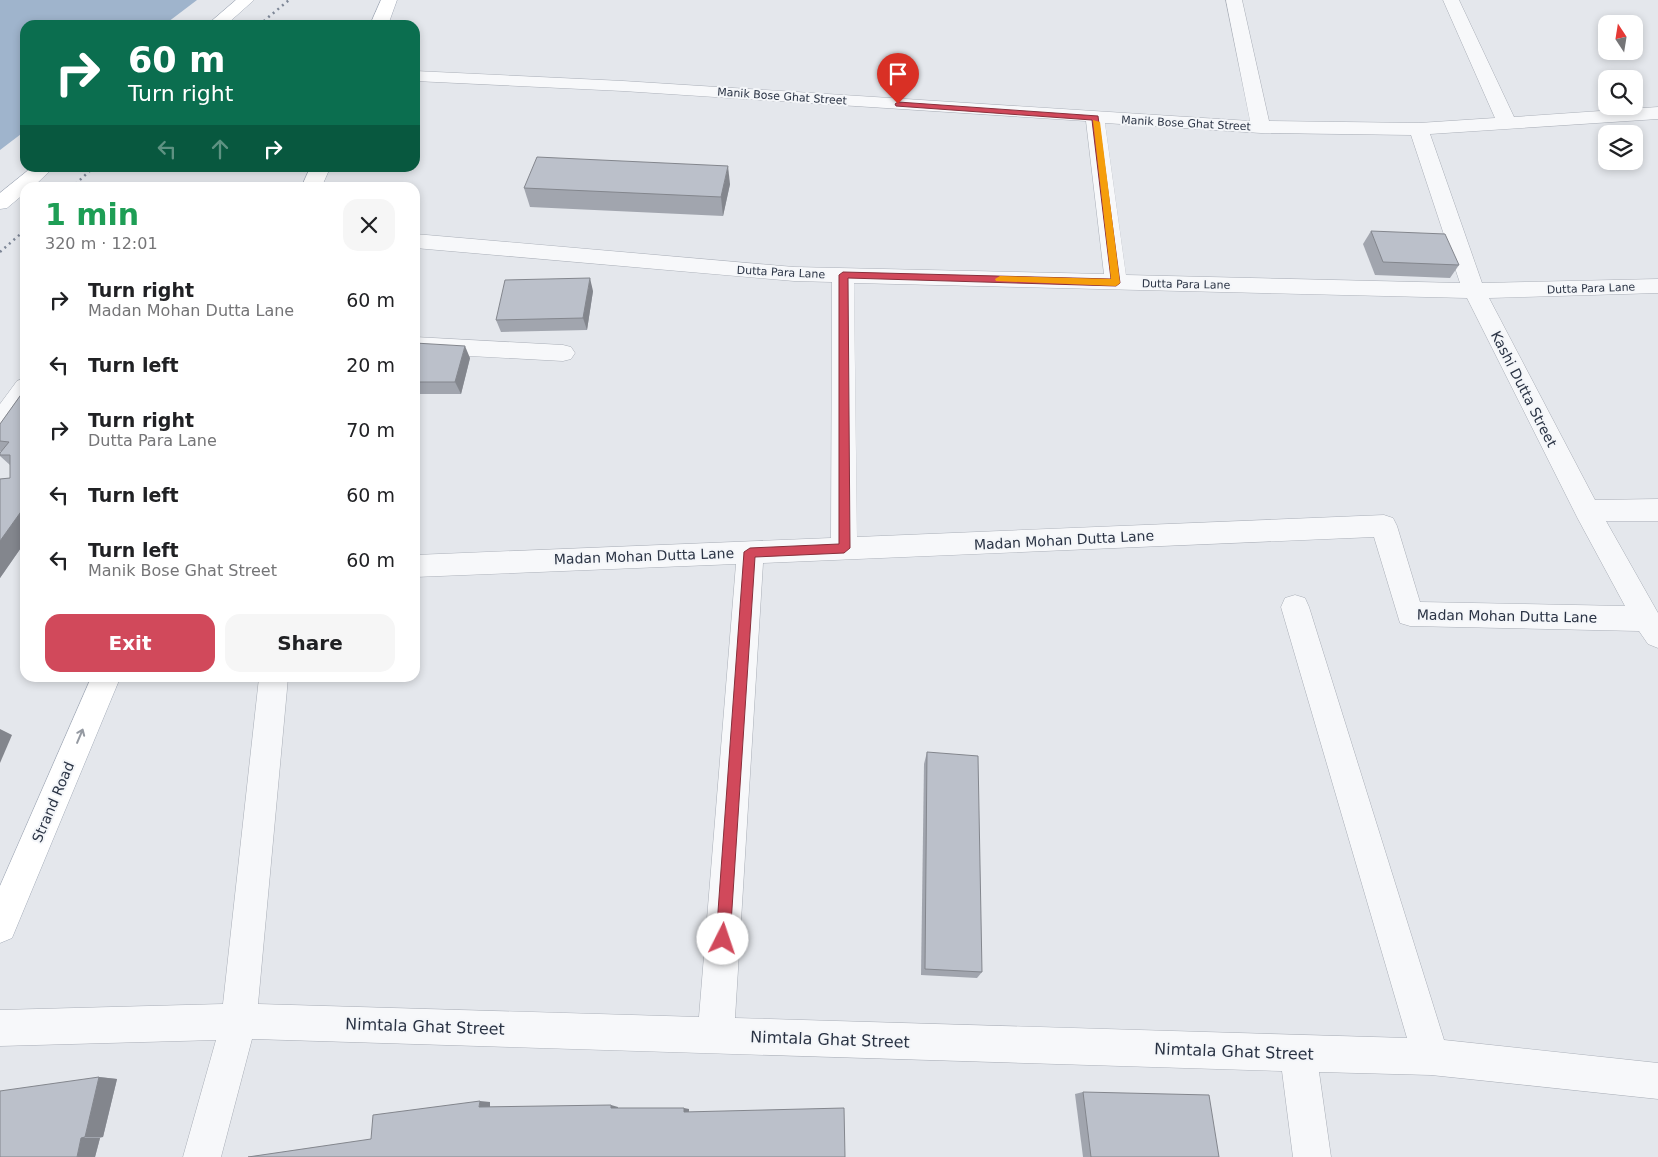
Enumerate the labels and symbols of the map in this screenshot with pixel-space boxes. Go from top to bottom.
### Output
north arrow [1598,15,1642,60]
pin [877,53,919,104]
street label: Manik Bose Ghat Street [717,85,848,108]
street label: Manik Bose Ghat Street [1121,114,1252,133]
street label: Dutta Para Lane [736,264,826,281]
street label: Dutta Para Lane [1142,277,1231,292]
street label: Dutta Para Lane [1547,280,1636,297]
street label: Kashi Dutta Street [1488,328,1560,450]
street label: Madan Mohan Dutta Lane [974,527,1154,553]
street label: Madan Mohan Dutta Lane [554,545,734,567]
street label: Madan Mohan Dutta Lane [1417,606,1597,626]
one-way arrow [76,729,86,744]
street label: Strand Road [29,759,77,845]
position arrow [696,912,748,964]
street label: Nimtala Ghat Street [345,1014,505,1039]
street label: Nimtala Ghat Street [750,1027,910,1052]
street label: Nimtala Ghat Street [1154,1039,1314,1064]

